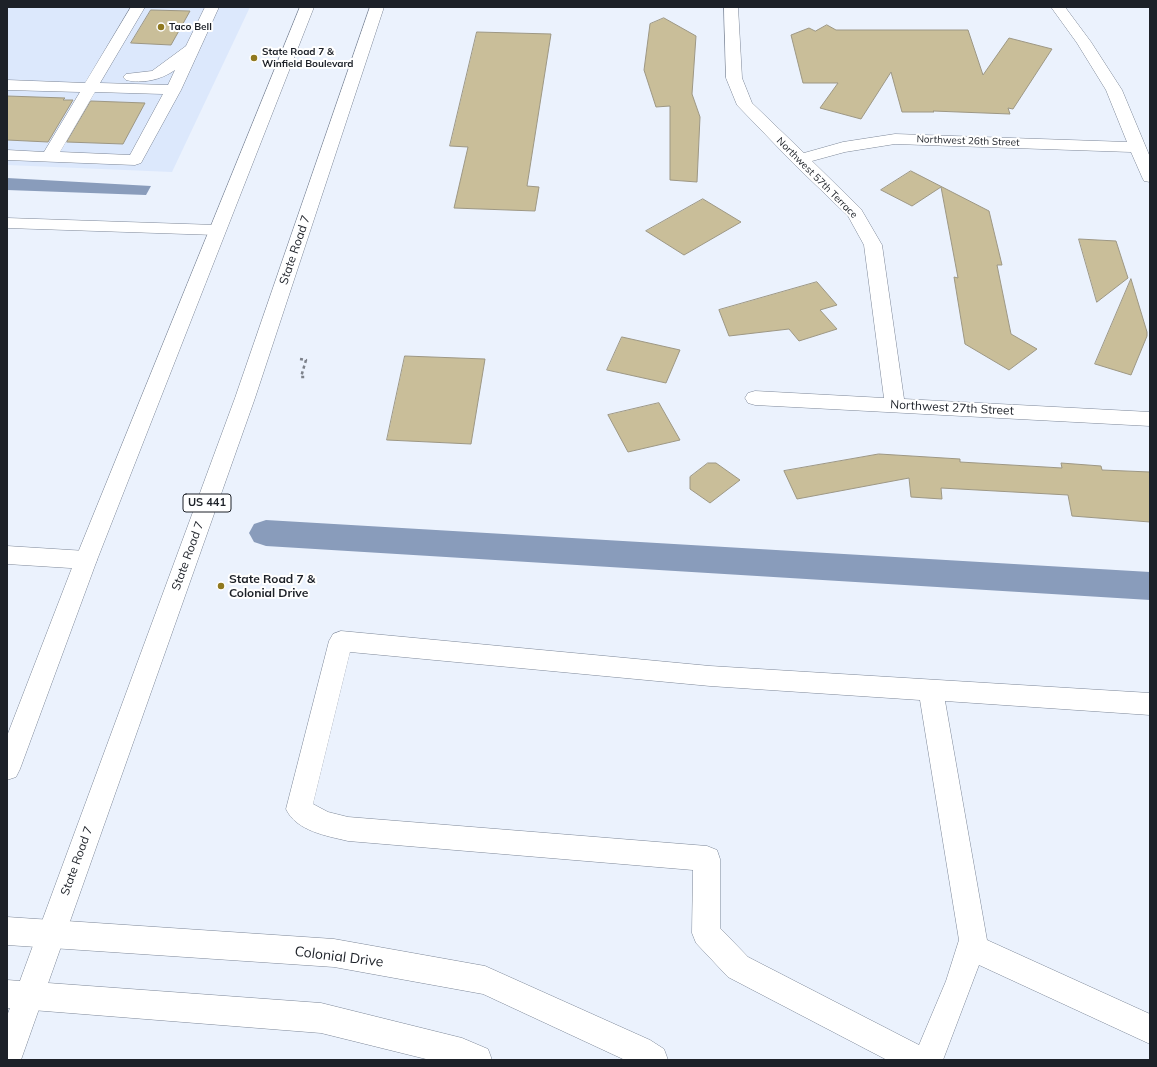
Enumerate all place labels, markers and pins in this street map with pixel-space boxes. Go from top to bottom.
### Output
place label: Taco Bell [169,21,212,33]
marker: Taco Bell [156,22,166,32]
place label: State Road 7 & Winfield Boulevard [262,46,354,70]
marker: State Road 7 & Winfield Boulevard [249,53,259,63]
place label: State Road 7 & Colonial Drive [229,572,315,600]
marker: State Road 7 & Colonial Drive [216,581,226,591]

